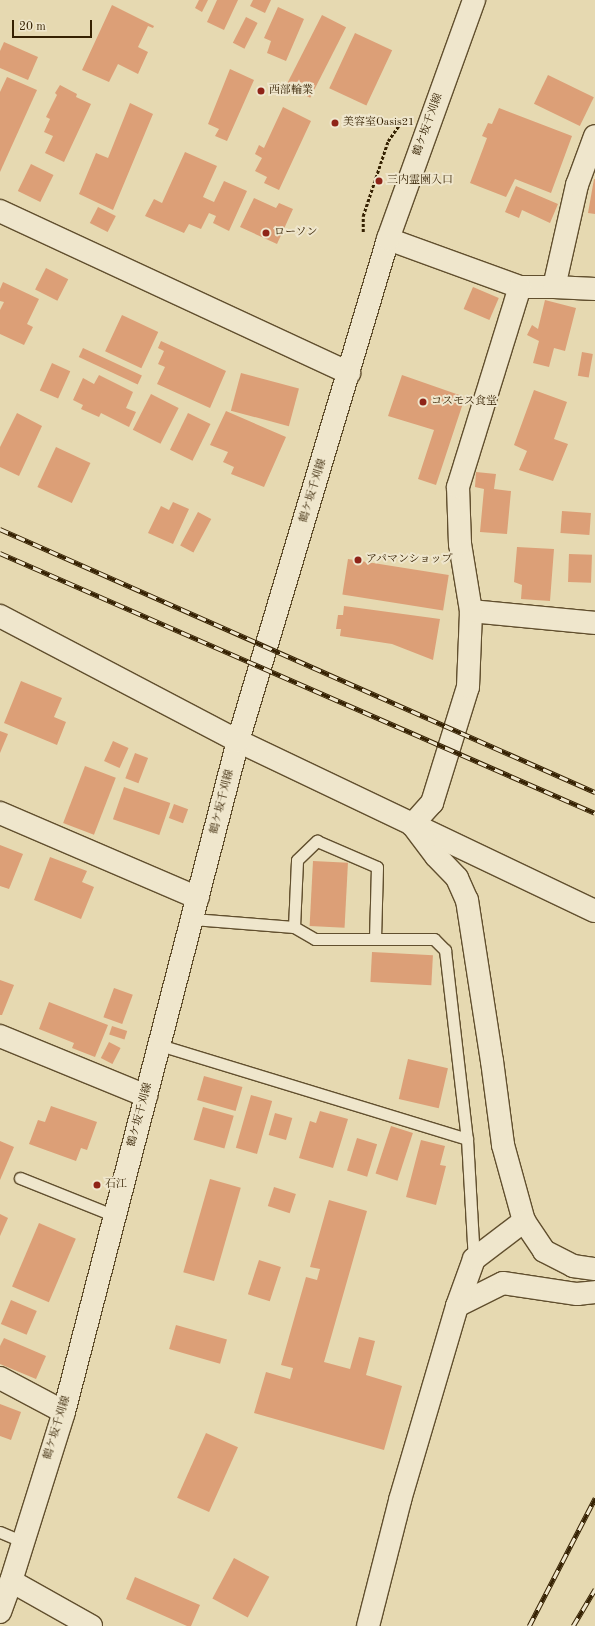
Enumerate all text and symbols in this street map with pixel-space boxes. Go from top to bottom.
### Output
scale bar [14,12,94,38]
text: 20 m [19,21,46,33]
place label: 西部輪業 [269,84,313,98]
marker: 西部輪業 [256,86,266,96]
street label: 鶴ケ坂千刈線 [412,92,446,158]
place label: 美容室Oasis21 [343,116,414,130]
marker: 美容室Oasis21 [330,118,340,128]
place label: 三内霊園入口 [387,174,453,188]
marker: 三内霊園入口 [374,176,384,186]
place label: ローソン [274,226,318,240]
marker: ローソン [261,228,271,238]
place label: コスモス食堂 [431,395,497,409]
marker: コスモス食堂 [418,397,428,407]
street label: 鶴ケ坂千刈線 [298,458,330,524]
place label: アパマンショップ [366,553,454,567]
marker: アパマンショップ [353,555,363,565]
street label: 鶴ケ坂千刈線 [209,768,237,836]
street label: 鶴ケ坂千刈線 [126,1081,156,1149]
place label: 石江 [105,1178,127,1192]
marker: 石江 [92,1180,102,1190]
street label: 鶴ケ坂千刈線 [42,1395,74,1461]

